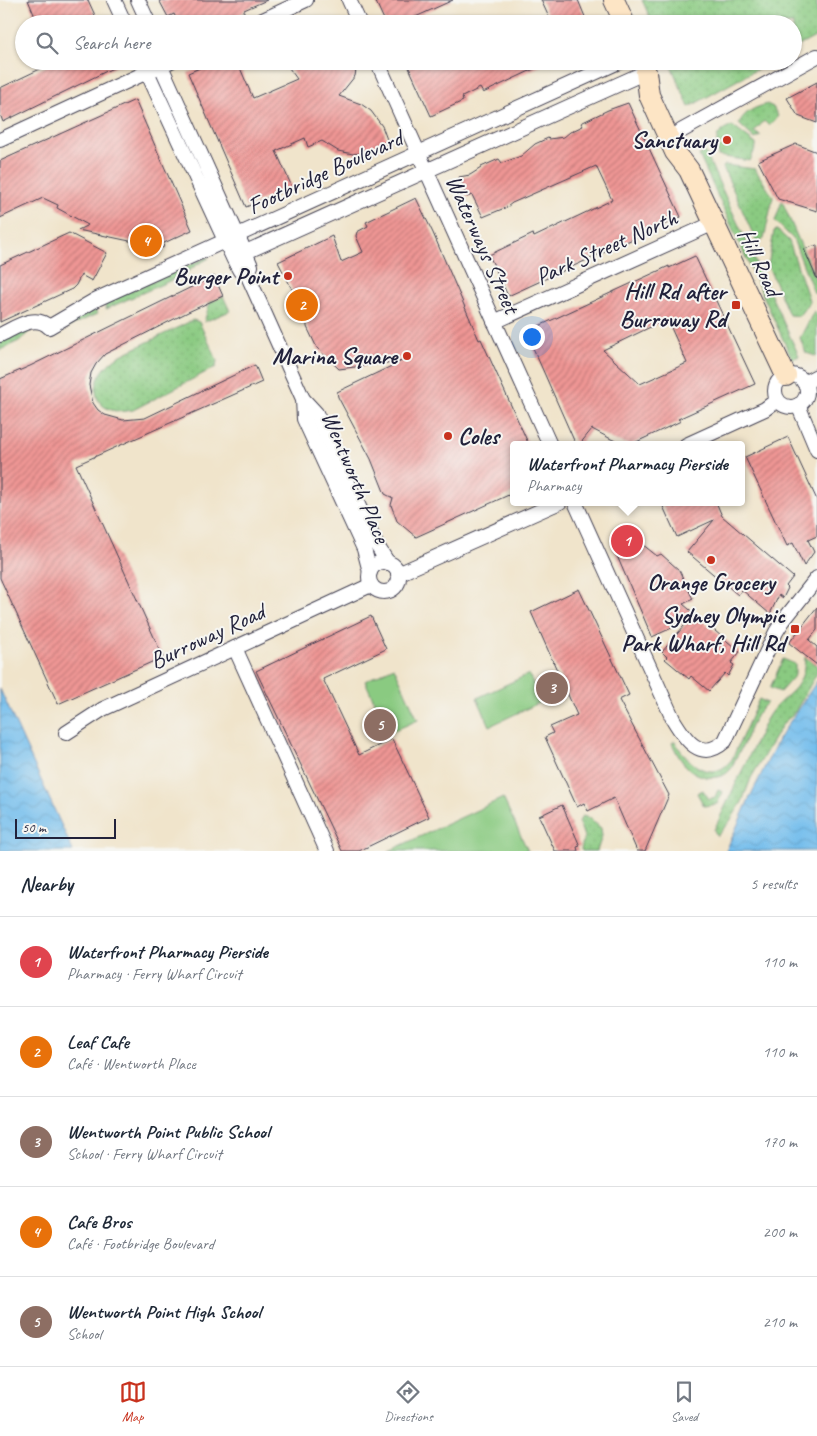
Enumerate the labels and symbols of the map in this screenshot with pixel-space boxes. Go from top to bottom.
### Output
street label: Footbridge Boulevard [243,121,411,221]
place label: Sanctuary [631,125,719,155]
marker: Sanctuary [721,134,733,146]
street label: Waterways Street [439,170,528,320]
street label: Park Street North [531,202,682,292]
pin: 4 [130,222,162,260]
street label: Hill Road [731,223,790,304]
place label: Burger Point [174,261,281,291]
marker: Burger Point [282,270,294,282]
place label: Hill Rd after Burroway Rd [620,276,730,334]
pin: 2 [286,286,318,324]
marker: Hill Rd after Burroway Rd [730,299,742,311]
your location [519,324,545,350]
place label: Marina Square [272,341,399,371]
marker: Marina Square [401,350,413,362]
street label: Wentworth Place [315,407,398,549]
place label: Coles [458,421,501,451]
marker: Coles [442,430,454,442]
pin: 1 [611,522,643,560]
marker: Orange Grocery [705,554,717,566]
place label: Orange Grocery [647,567,778,597]
street label: Burroway Road [145,595,273,676]
place label: Sydney Olympic Park Wharf, Hill Rd [621,600,789,658]
marker: Sydney Olympic Park Wharf, Hill Rd [789,623,801,635]
pin: 3 [536,669,568,707]
pin: 5 [364,706,396,744]
scale bar [15,816,116,839]

